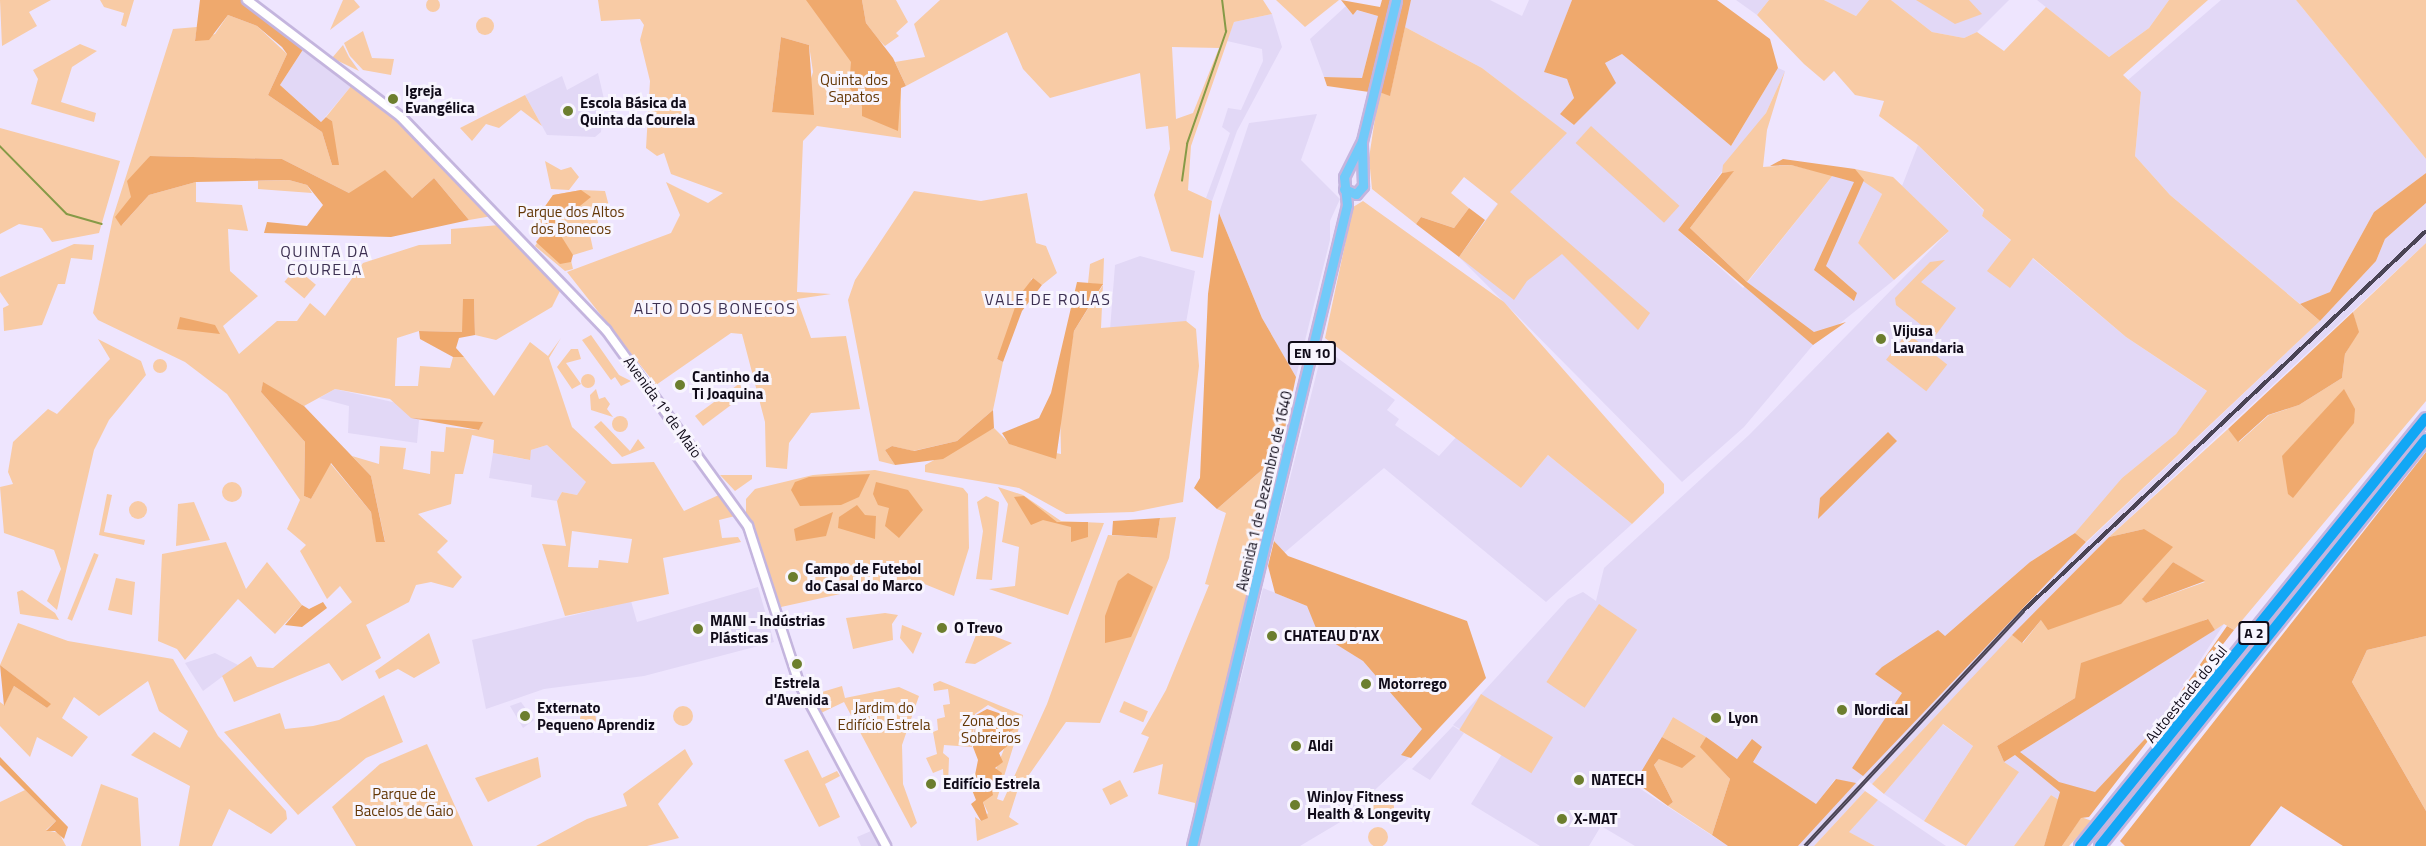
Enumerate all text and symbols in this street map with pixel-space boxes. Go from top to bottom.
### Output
park label: Quinta dos Sapatos [820,70,888,105]
place label: Igreja Evangélica [405,81,475,116]
marker: Igreja Evangélica [386,92,400,106]
place label: Escola Básica da Quinta da Courela [580,93,695,128]
marker: Escola Básica da Quinta da Courela [561,104,575,118]
park label: Parque dos Altos dos Bonecos [518,202,624,237]
district label: QUINTA DA COURELA [280,241,370,279]
district label: VALE DE ROLAS [985,289,1111,309]
district label: ALTO DOS BONECOS [634,298,796,318]
place label: Vijusa Lavandaria [1893,321,1964,356]
marker: Vijusa Lavandaria [1874,332,1888,346]
road number: EN 10 [1286,342,1338,364]
street label: Avenida 1º de Maio [620,353,706,461]
place label: Cantinho da Ti Joaquina [692,367,769,402]
marker: Cantinho da Ti Joaquina [673,378,687,392]
street label: Avenida 1 de Dezembro de 1640 [1232,389,1296,593]
place label: Campo de Futebol do Casal do Marco [805,559,923,594]
marker: Campo de Futebol do Casal do Marco [786,570,800,584]
place label: MANI - Indústrias Plásticas [710,611,825,646]
place label: O Trevo [954,619,1003,637]
marker: O Trevo [935,621,949,635]
marker: MANI - Indústrias Plásticas [691,622,705,636]
road number: A 2 [2238,622,2270,644]
place label: CHATEAU D'AX [1284,627,1379,645]
marker: CHATEAU D'AX [1265,629,1279,643]
street label: Autoestrada do Sul [2141,642,2231,746]
marker: Estrela d'Avenida [790,657,804,671]
place label: Estrela d'Avenida [765,673,829,708]
place label: Motorrego [1378,675,1447,693]
marker: Motorrego [1359,677,1373,691]
place label: Externato Pequeno Aprendiz [537,698,655,733]
park label: Jardim do Edifício Estrela [838,698,930,733]
place label: Nordical [1854,701,1908,719]
marker: Nordical [1835,703,1849,717]
marker: Externato Pequeno Aprendiz [518,709,532,723]
place label: Lyon [1728,709,1758,727]
park label: Zona dos Sobreiros [961,711,1021,746]
marker: Lyon [1709,711,1723,725]
place label: Aldi [1308,737,1333,755]
marker: Aldi [1289,739,1303,753]
place label: NATECH [1591,771,1644,789]
marker: NATECH [1572,773,1586,787]
place label: Edifício Estrela [943,775,1040,793]
marker: Edifício Estrela [924,777,938,791]
park label: Parque de Bacelos de Gaio [354,784,454,819]
place label: WinJoy Fitness Health & Longevity [1307,787,1431,822]
marker: WinJoy Fitness Health & Longevity [1288,798,1302,812]
place label: X-MAT [1574,810,1617,828]
marker: X-MAT [1555,812,1569,826]

